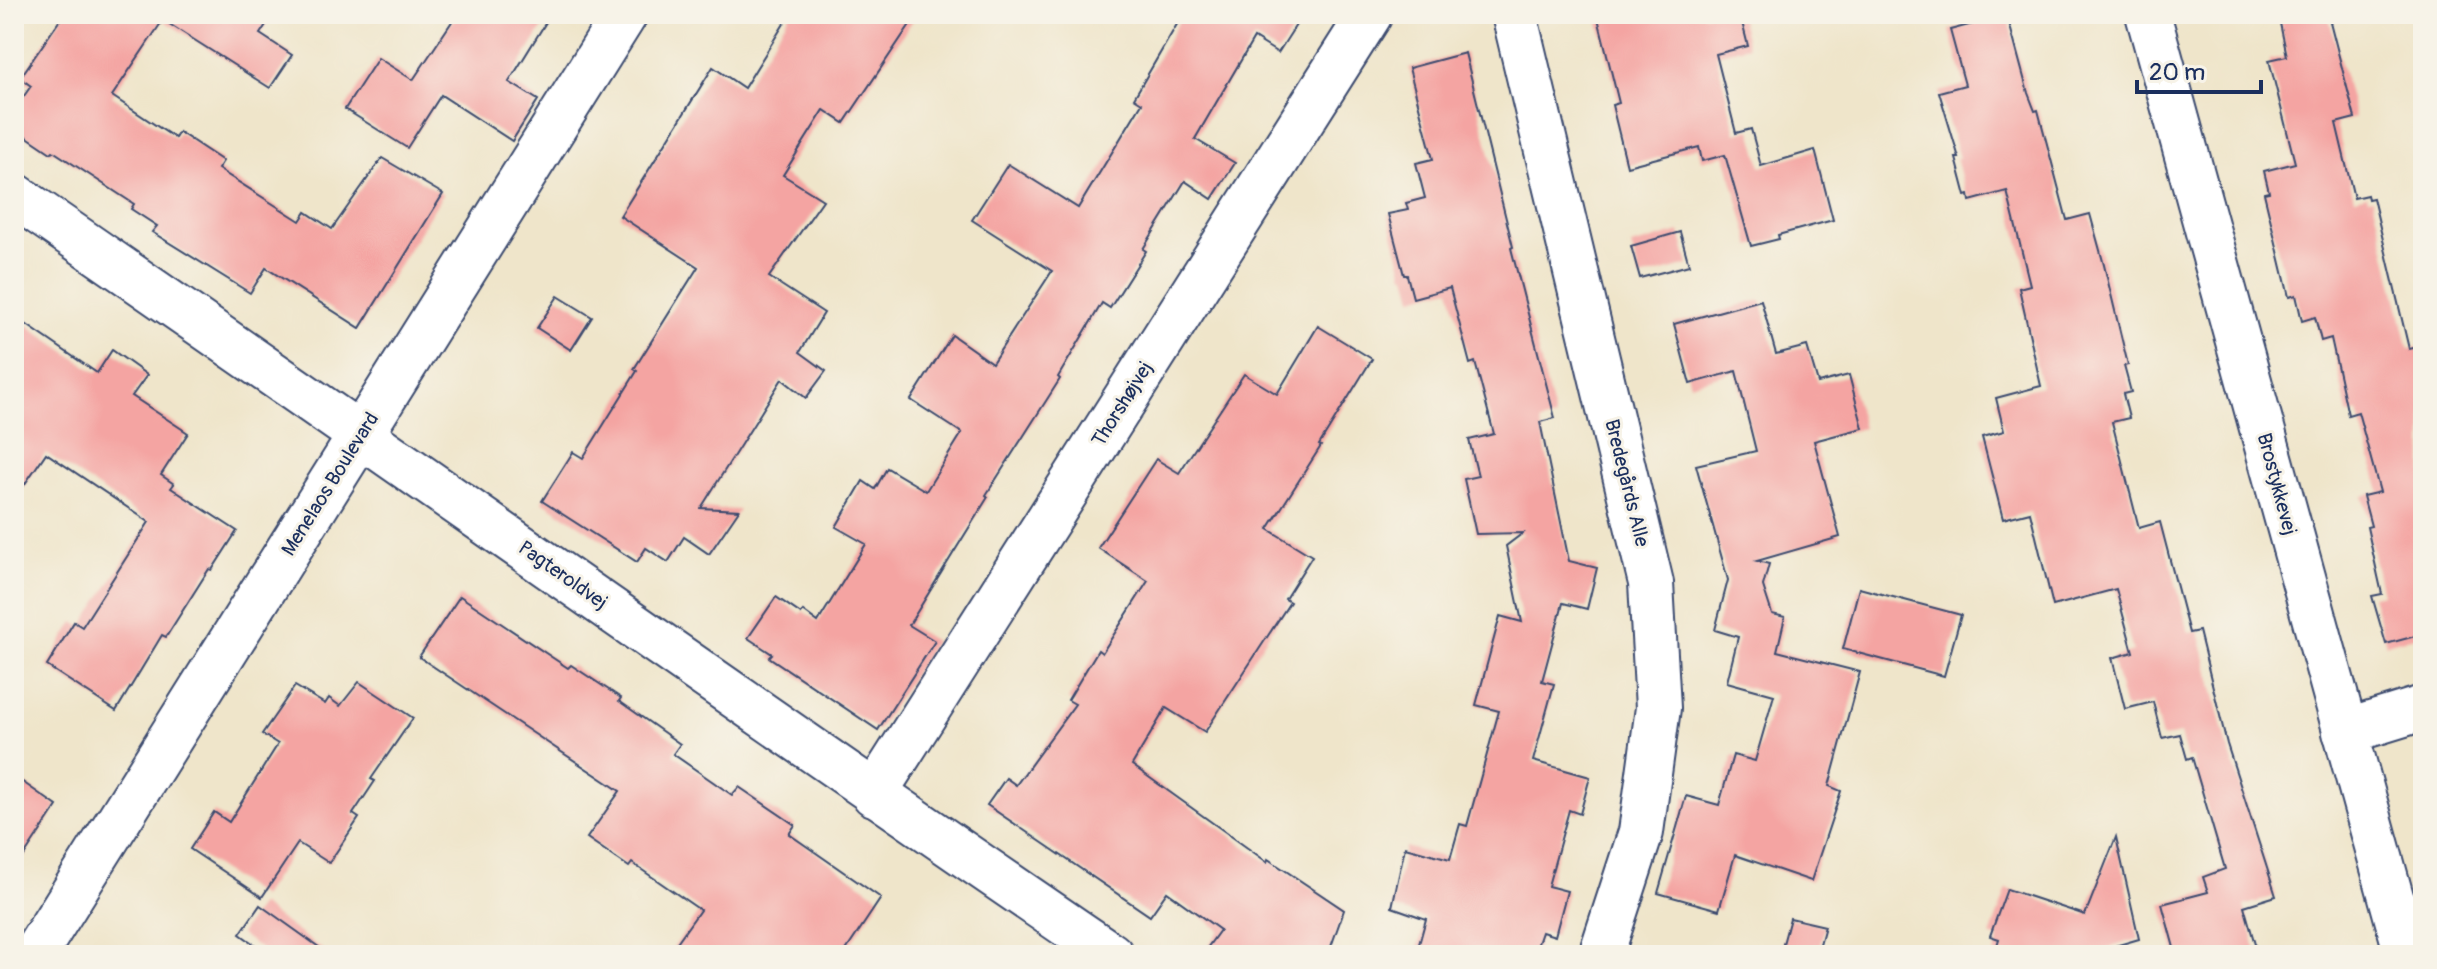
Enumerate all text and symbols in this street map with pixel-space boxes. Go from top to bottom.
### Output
scale bar [2137,44,2261,94]
text: 20 m [2149,58,2205,87]
street label: Thorshøjvej [1086,357,1158,451]
street label: Menelaos Boulevard [276,408,384,560]
street label: Bredegårds Alle [1599,417,1655,549]
street label: Brostykkevej [2251,430,2303,538]
street label: Pagteroldvej [514,535,612,615]

